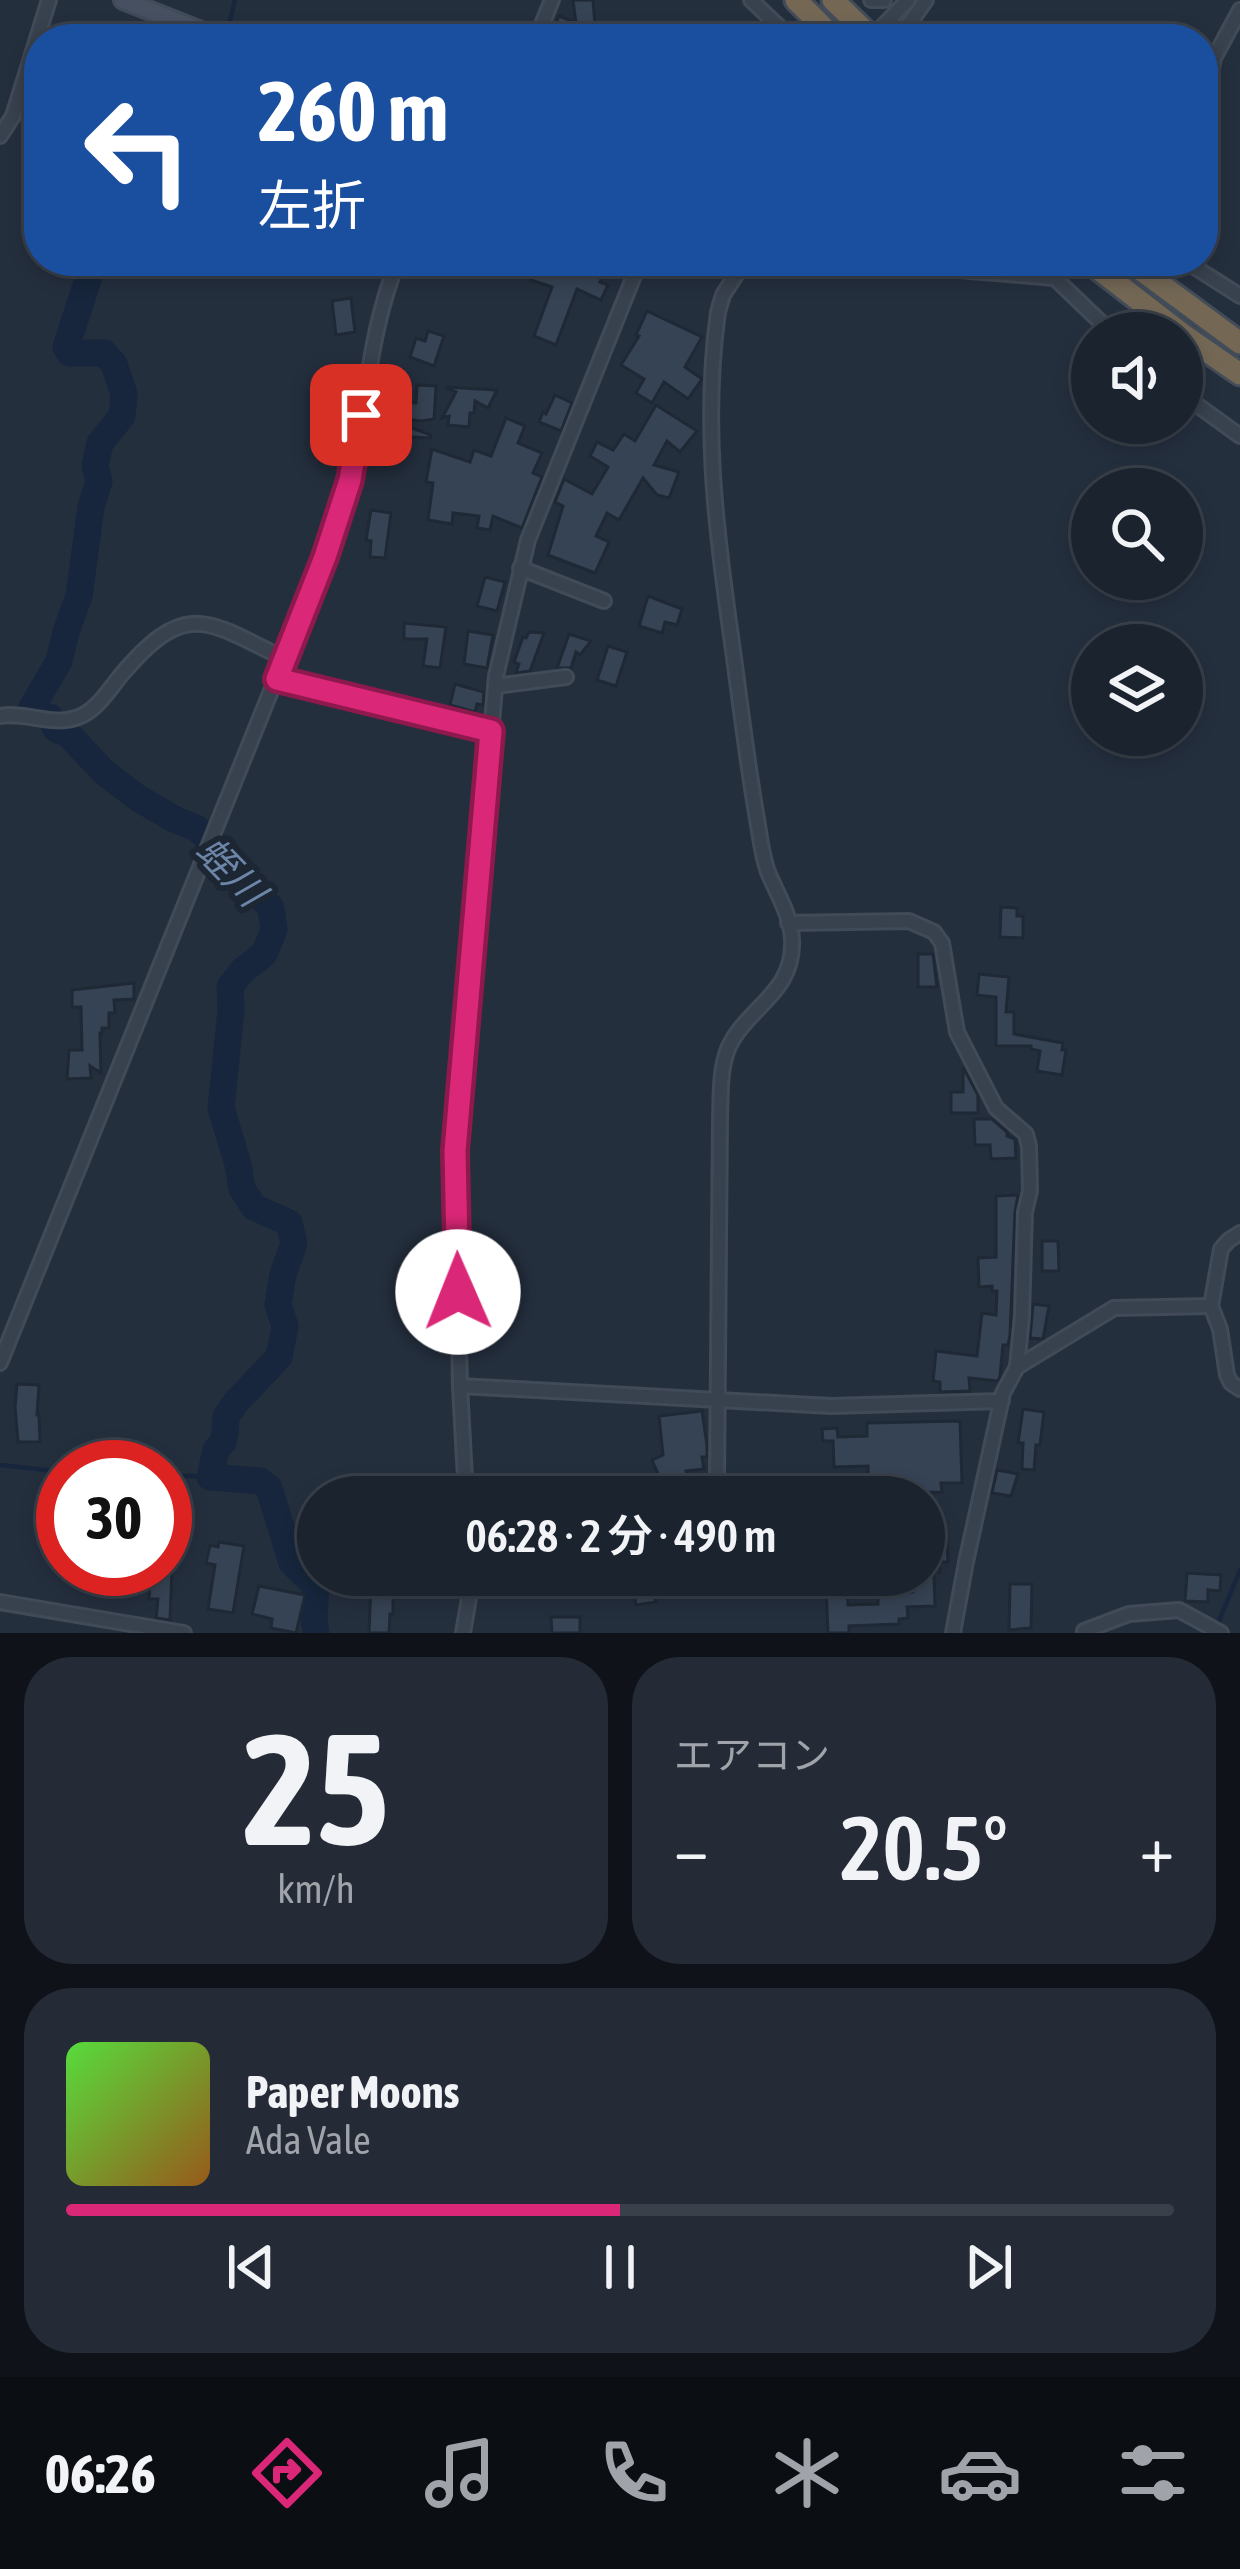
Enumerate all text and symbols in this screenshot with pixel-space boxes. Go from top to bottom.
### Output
text: 260 m [258,63,448,159]
icon: left [60,72,216,228]
text: 左折 [258,175,366,236]
map controls [1071,312,1203,756]
button: sound [1071,312,1203,444]
pin [310,364,412,466]
icon: arrive [328,382,394,448]
button: search [1071,468,1203,600]
button: layers [1071,624,1203,756]
water label: 蛭川 [188,828,277,917]
position arrow [395,1229,521,1355]
speed limit sign: 30 [36,1440,192,1596]
text: 06:28 · 2 分 · 490 m [466,1510,776,1562]
text: 25 [243,1699,389,1878]
text: エアコン [674,1733,830,1777]
text: 20.5° [840,1796,1008,1899]
text: − [674,1810,708,1886]
text: + [1140,1810,1174,1886]
text: km/h [277,1867,355,1911]
text: Paper Moons [246,2066,459,2118]
text: Ada Vale [246,2118,371,2162]
icon: previous [218,2234,284,2300]
icon: pause [587,2234,653,2300]
icon: next [956,2234,1022,2300]
icon: directions [245,2431,329,2515]
icon: music [418,2431,502,2515]
icon: phone [592,2431,676,2515]
icon: climate [765,2431,849,2515]
icon: car [938,2431,1022,2515]
icon: filters [1111,2431,1195,2515]
text: 06:26 [45,2443,156,2504]

